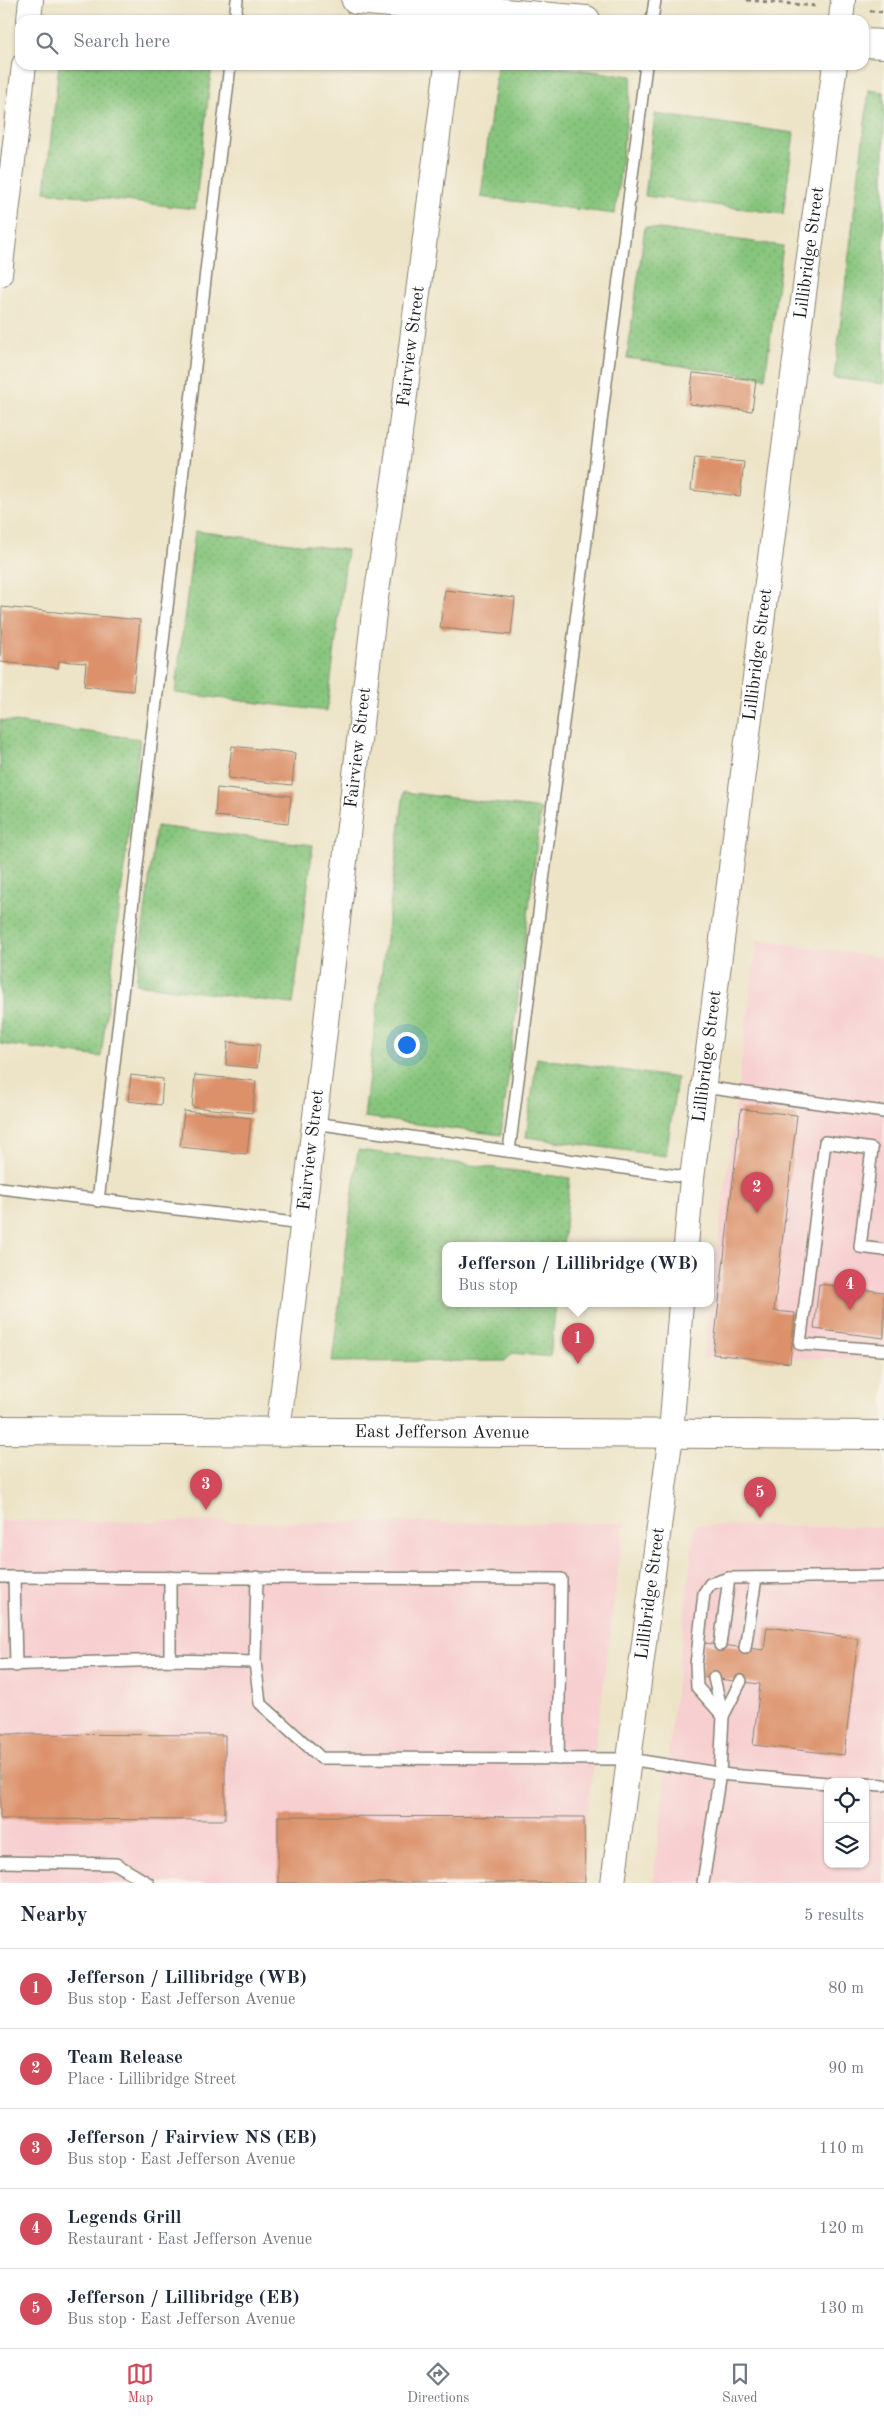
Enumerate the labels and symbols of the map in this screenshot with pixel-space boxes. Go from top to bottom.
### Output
street label: Lillibridge Street [792,185,827,320]
street label: Fairview Street [395,285,428,408]
street label: Lillibridge Street [741,587,775,722]
street label: Fairview Street [342,686,374,809]
street label: Lillibridge Street [690,989,725,1123]
your location [394,1032,420,1058]
street label: Fairview Street [295,1088,327,1211]
pin: 2 [741,1172,773,1213]
pin: 4 [834,1269,866,1310]
pin: 1 [562,1323,594,1364]
street label: East Jefferson Avenue [355,1423,529,1442]
pin: 3 [190,1469,222,1510]
pin: 5 [744,1477,776,1518]
street label: Lillibridge Street [633,1526,668,1661]

